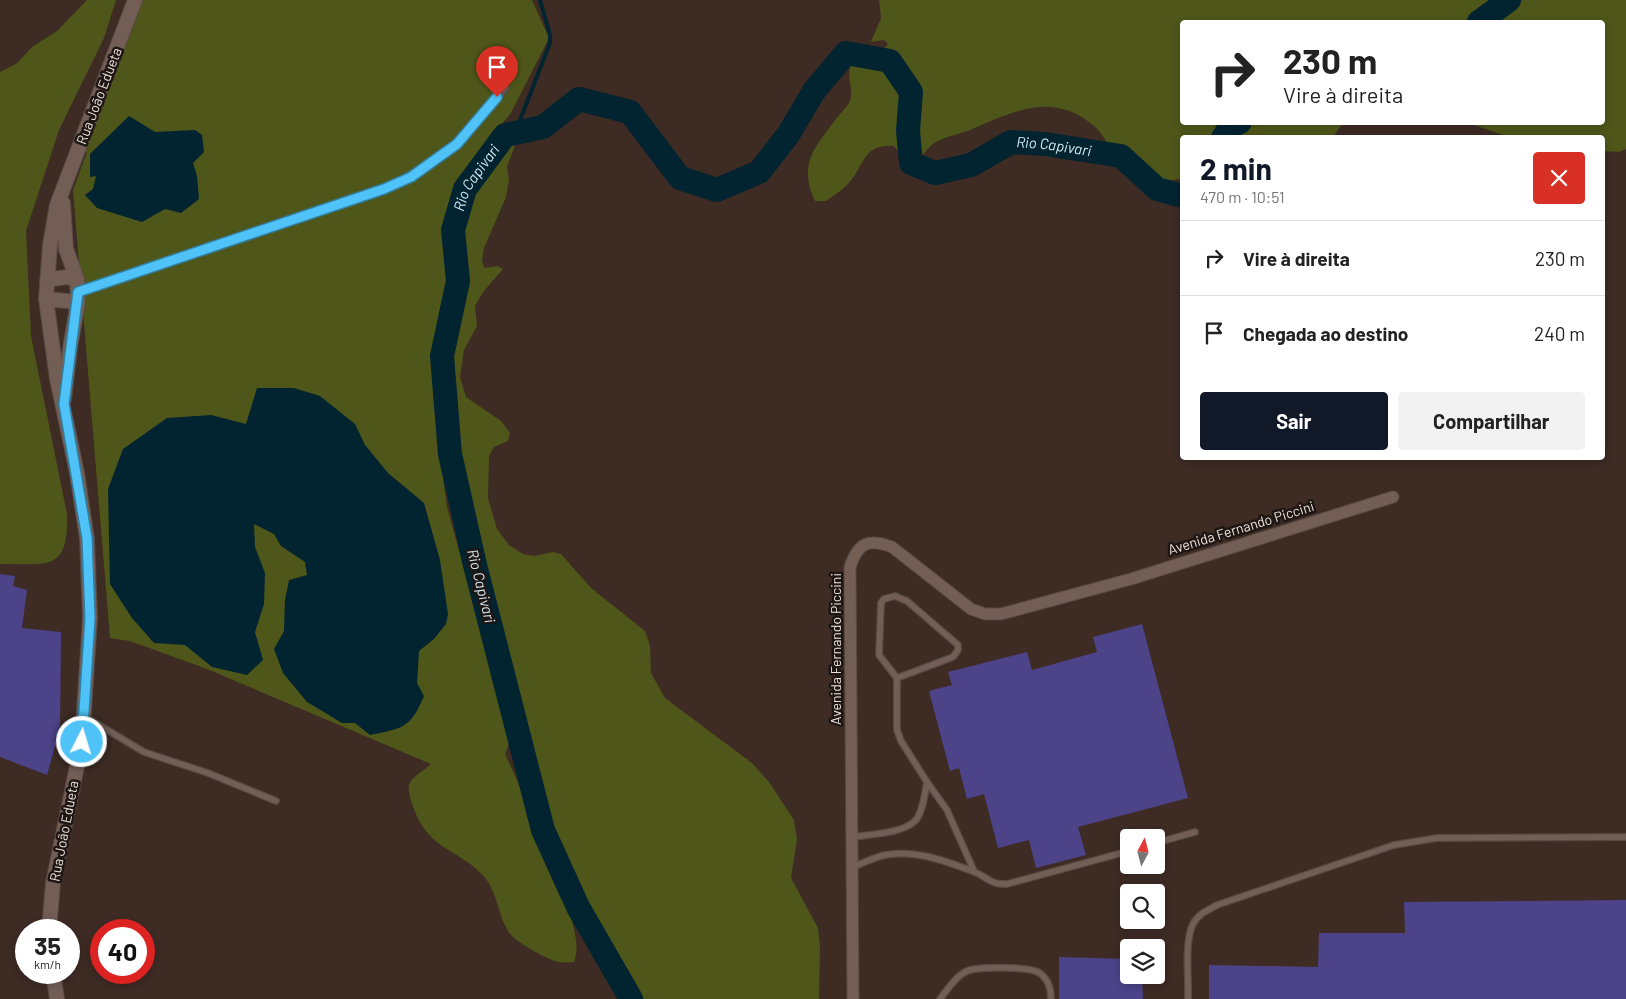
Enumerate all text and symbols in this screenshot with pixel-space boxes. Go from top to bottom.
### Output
text: 230 m [1283,39,1377,81]
icon: right [1200,40,1265,105]
street label: Rua João Edueta [72,45,125,147]
pin [476,46,518,97]
icon: arrive [483,53,511,81]
text: Vire à direita [1283,81,1403,107]
water label: Rio Capivari [1016,132,1093,159]
water label: Rio Capivari [449,141,503,213]
text: 2 min [1200,150,1272,186]
button: close [1533,152,1585,204]
text: 470 m · 10:51 [1200,187,1285,206]
icon: right [1200,244,1228,272]
text: Vire à direita [1243,247,1350,270]
text: 230 m [1535,247,1585,270]
icon: arrive [1200,319,1228,347]
text: Chegada ao destino [1243,322,1408,345]
text: 240 m [1534,322,1585,345]
button: Sair [1200,392,1388,450]
button: Compartilhar [1398,392,1585,450]
street label: Avenida Fernando Piccini [1166,497,1316,558]
water label: Rio Capivari [464,547,500,625]
street label: Avenida Fernando Piccini [827,573,844,725]
position arrow [55,715,107,767]
street label: Rua João Edueta [45,779,82,883]
north arrow [1120,829,1165,874]
map controls [1120,829,1165,984]
button: search [1120,884,1165,929]
speed limit sign: 40 [90,919,155,984]
text: 35 [34,930,61,960]
button: layers [1120,939,1165,984]
text: km/h [34,957,61,971]

